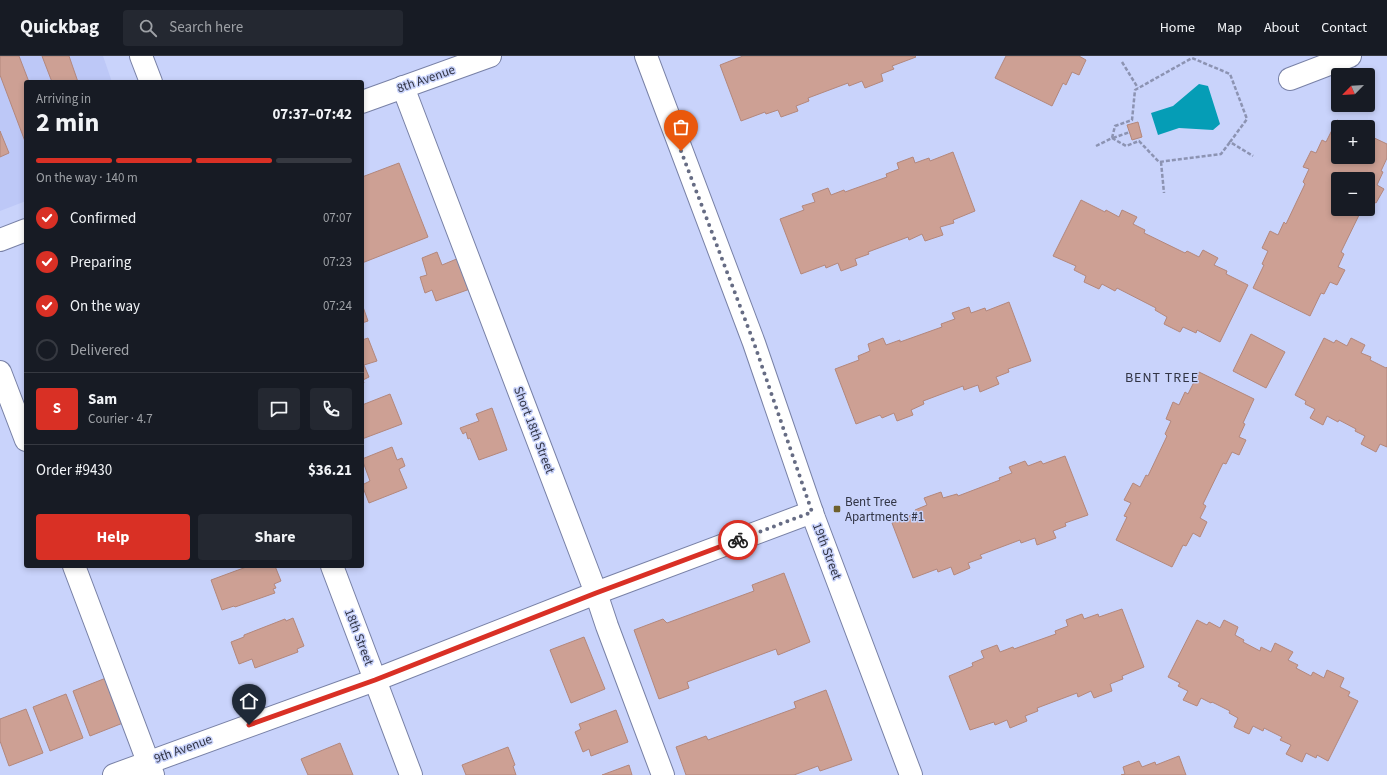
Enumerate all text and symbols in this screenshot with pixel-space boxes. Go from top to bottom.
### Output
search box [123,10,403,46]
text: Quickbag [20,14,99,41]
icon: search [137,17,159,39]
text: Search here [169,17,243,38]
text: Home [1160,18,1195,38]
text: Map [1217,18,1242,38]
text: About [1264,18,1299,38]
text: Contact [1321,18,1367,38]
street label: 8th Avenue [394,61,458,97]
north arrow [1331,68,1375,112]
map controls [1331,68,1375,216]
text: Arriving in [36,90,91,108]
text: 2 min [36,104,99,141]
text: 07:37–07:42 [272,104,352,125]
pin [664,110,698,151]
icon: bag [670,116,692,138]
button: + [1331,120,1375,164]
text: On the way · 140 m [36,169,138,187]
button: − [1331,172,1375,216]
icon: check [36,207,58,229]
text: Confirmed [70,208,136,229]
text: 07:07 [323,209,352,227]
icon: check [36,251,58,273]
text: Preparing [70,252,131,273]
text: 07:23 [323,253,352,271]
icon: check [36,295,58,317]
text: On the way [70,296,140,317]
text: 07:24 [323,297,352,315]
text: Delivered [70,340,129,361]
district label: BENT TREE [1125,368,1199,388]
street label: Short 18th Street [509,384,559,477]
button: chat [258,388,300,430]
button: phone [310,388,352,430]
text: Sam [88,389,117,410]
text: S [53,398,61,419]
text: Courier · 4.7 [88,410,153,428]
text: Order #9430 [36,460,112,481]
text: $36.21 [308,460,352,481]
place label: Bent Tree Apartments #1 [845,493,924,526]
marker: Bent Tree Apartments #1 [832,504,842,514]
button: Help [36,514,190,560]
button: Share [198,514,352,560]
courier [718,520,758,560]
street label: 19th Street [808,520,846,583]
icon: bike [727,529,749,551]
street label: 18th Street [340,606,378,669]
pin [232,684,266,725]
icon: home [238,690,260,712]
street label: 9th Avenue [151,730,215,768]

